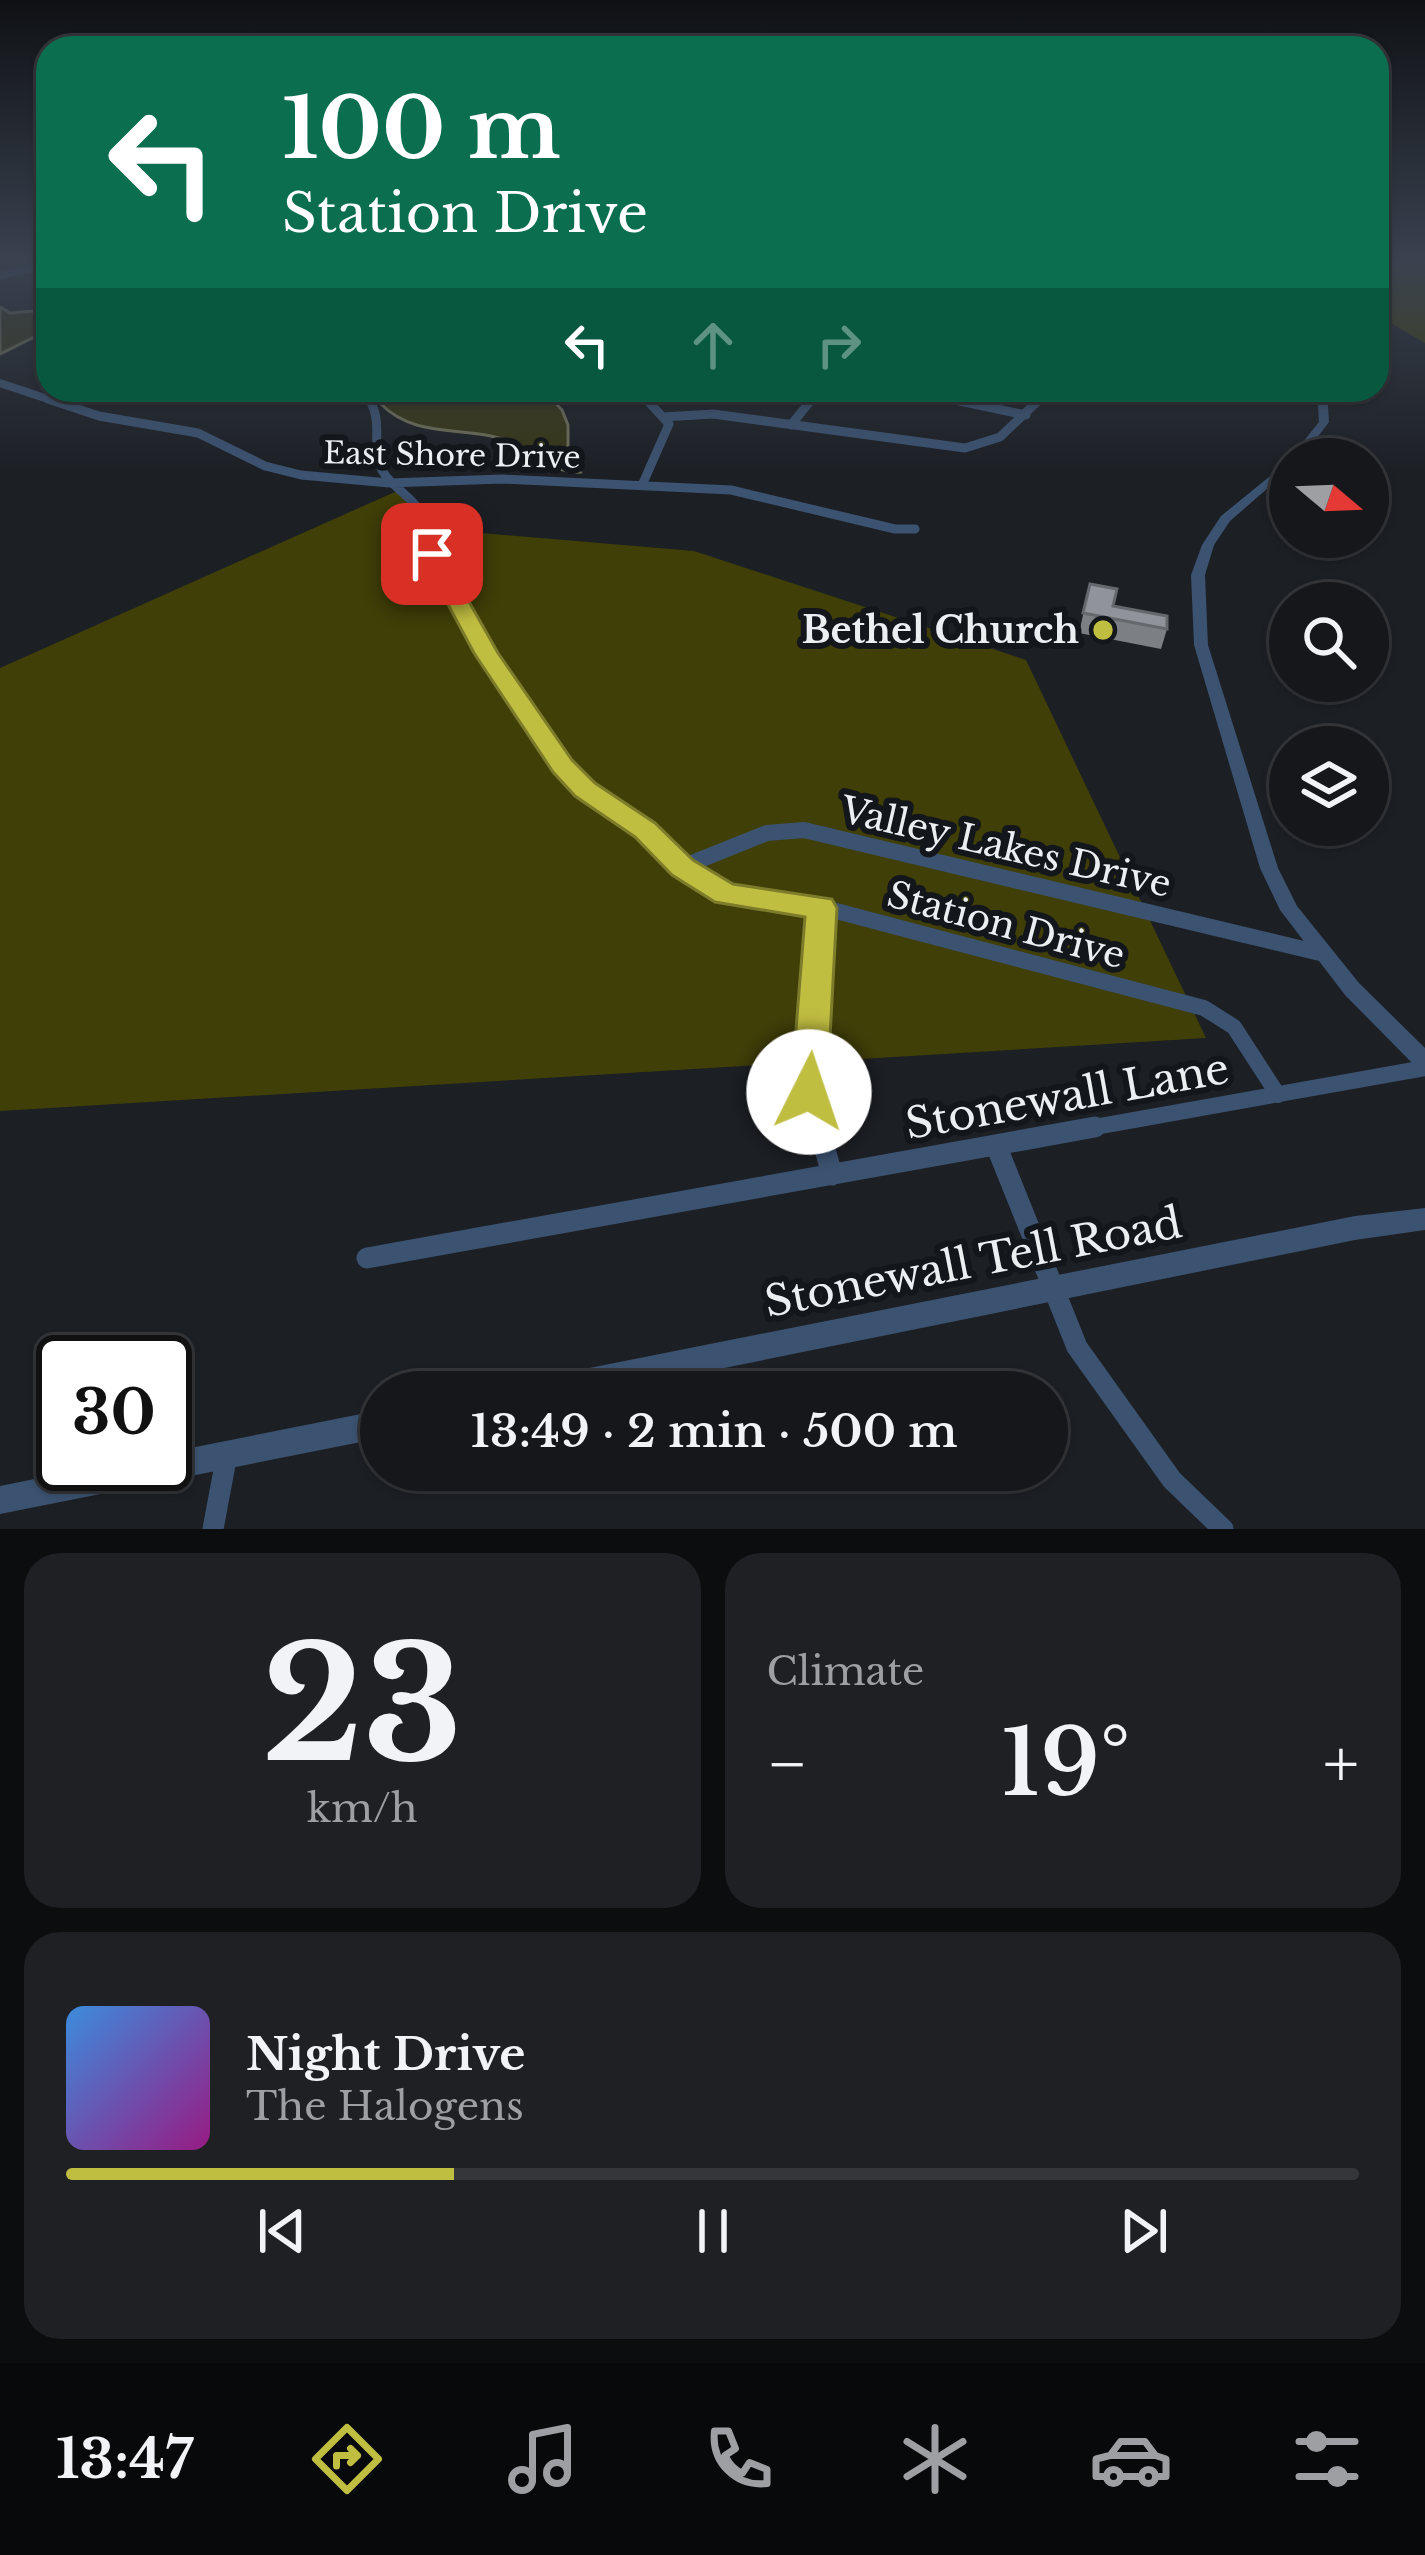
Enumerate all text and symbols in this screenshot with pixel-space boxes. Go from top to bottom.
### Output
text: 100 m [282,77,561,181]
icon: left [84,84,240,240]
text: Station Drive [282,180,648,247]
icon: left [554,312,620,378]
icon: ahead [680,312,746,378]
icon: right [806,312,872,378]
street label: East Shore Drive [323,434,581,476]
north arrow [1269,438,1389,558]
map controls [1269,438,1389,846]
pin [381,503,483,605]
icon: arrive [399,521,465,587]
button: search [1269,582,1389,702]
place label: Bethel Church [802,608,1079,653]
marker: Bethel Church [1090,617,1116,643]
button: layers [1269,726,1389,846]
street label: Valley Lakes Drive [835,787,1176,907]
street label: Station Drive [882,872,1130,978]
position arrow [746,1029,872,1155]
street label: Stonewall Lane [901,1042,1233,1150]
street label: Stonewall Tell Road [760,1196,1186,1328]
speed limit sign: 30 [36,1335,192,1491]
text: 13:49 · 2 min · 500 m [470,1403,958,1459]
text: 23 [262,1609,463,1802]
text: Climate [767,1647,924,1696]
text: 19° [1001,1708,1130,1819]
text: − [767,1723,808,1805]
text: + [1323,1723,1359,1805]
text: km/h [307,1784,418,1833]
text: Night Drive [246,2026,526,2082]
text: The Halogens [246,2082,524,2131]
icon: previous [249,2198,315,2264]
icon: pause [680,2198,746,2264]
icon: next [1111,2198,1177,2264]
icon: directions [305,2417,389,2501]
icon: music [501,2417,585,2501]
icon: phone [697,2417,781,2501]
icon: climate [893,2417,977,2501]
icon: car [1089,2417,1173,2501]
icon: filters [1285,2417,1369,2501]
text: 13:47 [56,2426,193,2493]

